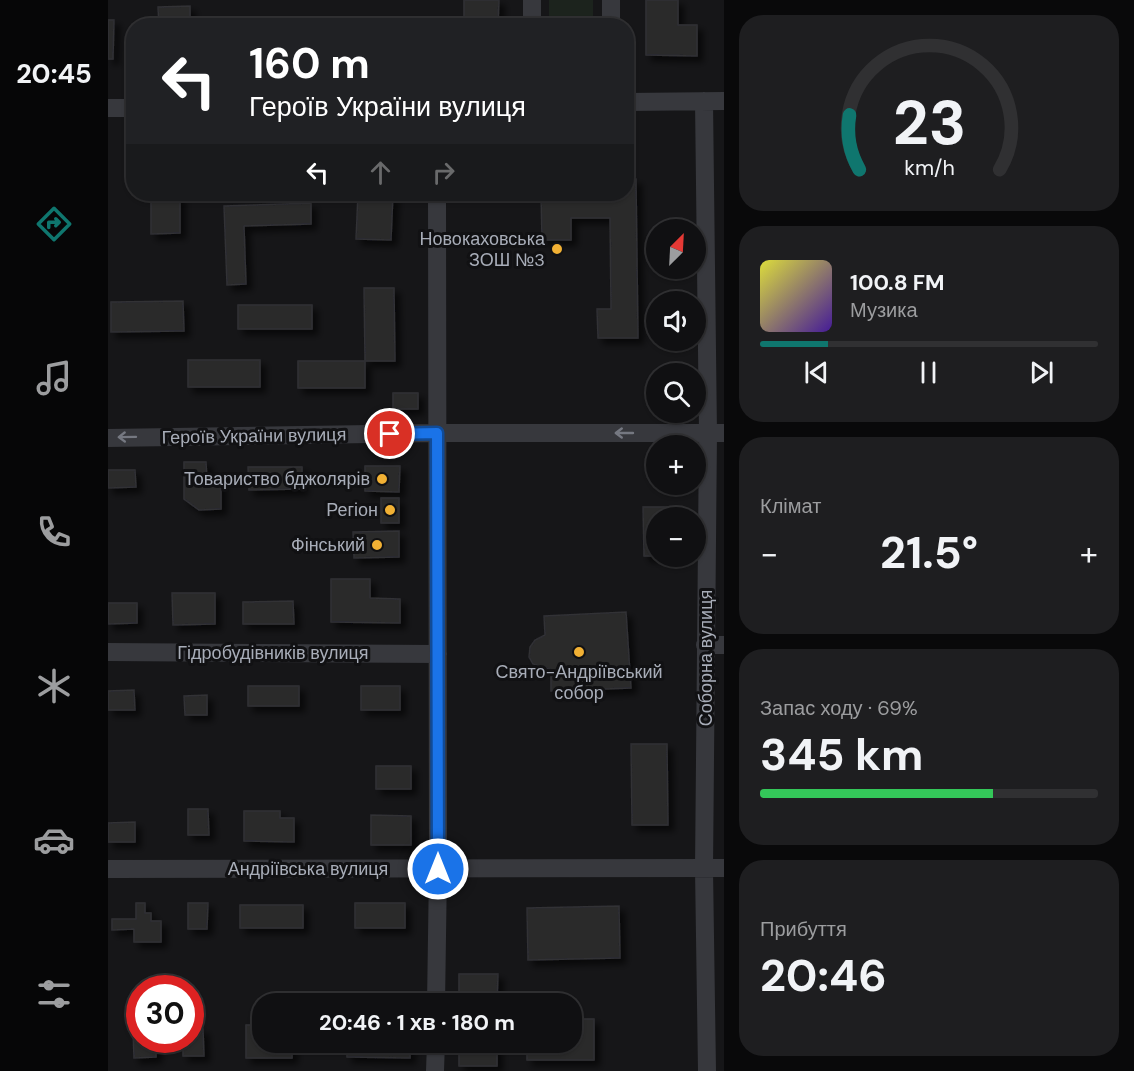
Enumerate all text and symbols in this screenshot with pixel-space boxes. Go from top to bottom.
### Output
text: 160 m [249,36,370,91]
icon: left [150,42,228,120]
text: 20:45 [16,56,92,91]
text: 23 [892,82,966,163]
text: Героїв України вулиця [249,89,526,124]
text: km/h [904,154,954,182]
icon: left [301,156,334,189]
icon: ahead [364,156,397,189]
icon: right [427,156,460,189]
icon: directions [33,203,75,245]
north arrow [646,219,706,279]
map controls [646,219,706,567]
place label: Новокаховська ЗОШ №3 [420,227,546,272]
marker: Новокаховська ЗОШ №3 [550,242,564,256]
text: 100.8 FM [850,268,944,297]
button: sound [646,291,706,351]
text: Музика [850,297,918,323]
icon: previous [800,356,833,389]
icon: pause [912,356,945,389]
icon: next [1025,356,1058,389]
icon: music [33,357,75,399]
button: search [646,363,706,423]
pin [364,408,415,459]
icon: arrive [373,417,406,450]
street label: Героїв України вулиця [161,422,347,450]
one-way arrow [615,427,635,439]
one-way arrow [117,432,137,443]
button: + [646,435,706,495]
place label: Товариство бджолярів [184,467,370,491]
marker: Товариство бджолярів [375,472,389,486]
text: Клімат [760,493,821,519]
place label: Регіон [326,498,378,522]
marker: Регіон [383,503,397,517]
button: − [646,507,706,567]
icon: phone [33,511,75,553]
text: 21.5° [880,523,978,582]
text: − [760,532,778,575]
text: + [1080,532,1098,575]
place label: Фінський [291,533,365,557]
marker: Фінський [370,538,384,552]
street label: Соборна вулиця [694,590,718,726]
street label: Гідробудівників вулиця [177,641,369,665]
marker: Свято-Андріївський собор [572,645,586,659]
place label: Свято-Андріївський собор [495,660,663,705]
icon: climate [33,665,75,707]
text: Запас ходу · 69% [760,695,918,721]
text: 345 km [760,725,923,784]
icon: car [33,819,75,861]
position arrow [406,837,470,901]
street label: Андріївська вулиця [228,857,388,881]
text: Прибуття [760,916,847,942]
text: 20:46 [760,946,887,1005]
icon: filters [33,973,75,1015]
speed limit sign: 30 [126,975,204,1053]
text: 20:46 · 1 хв · 180 m [319,1008,515,1037]

